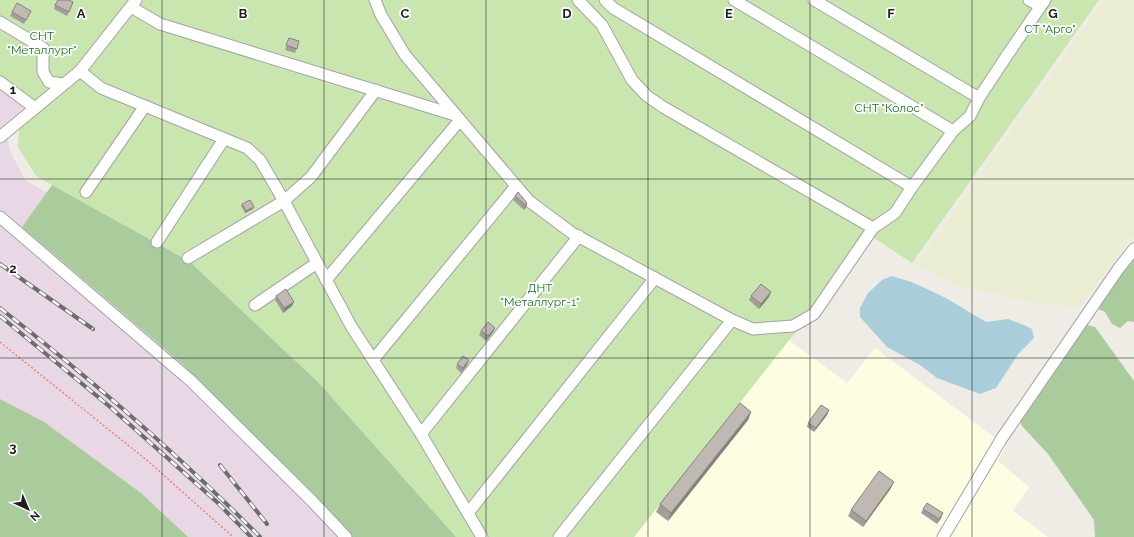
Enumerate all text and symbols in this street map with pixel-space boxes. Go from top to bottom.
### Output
text: A [77,6,86,21]
text: B [239,6,248,21]
text: C [401,6,410,21]
text: D [562,6,572,21]
text: E [725,6,733,21]
text: F [887,6,895,21]
text: G [1048,6,1058,21]
park label: СТ "Арго" [1024,22,1076,36]
park label: СНТ "Металлург" [7,29,77,57]
text: 1 [10,82,17,97]
park label: СНТ "Колос" [855,101,923,115]
text: 2 [9,261,17,276]
park label: ДНТ "Металлург-1" [500,281,580,309]
text: 3 [9,440,17,455]
north arrow [8,489,48,529]
text: N [27,508,42,523]

